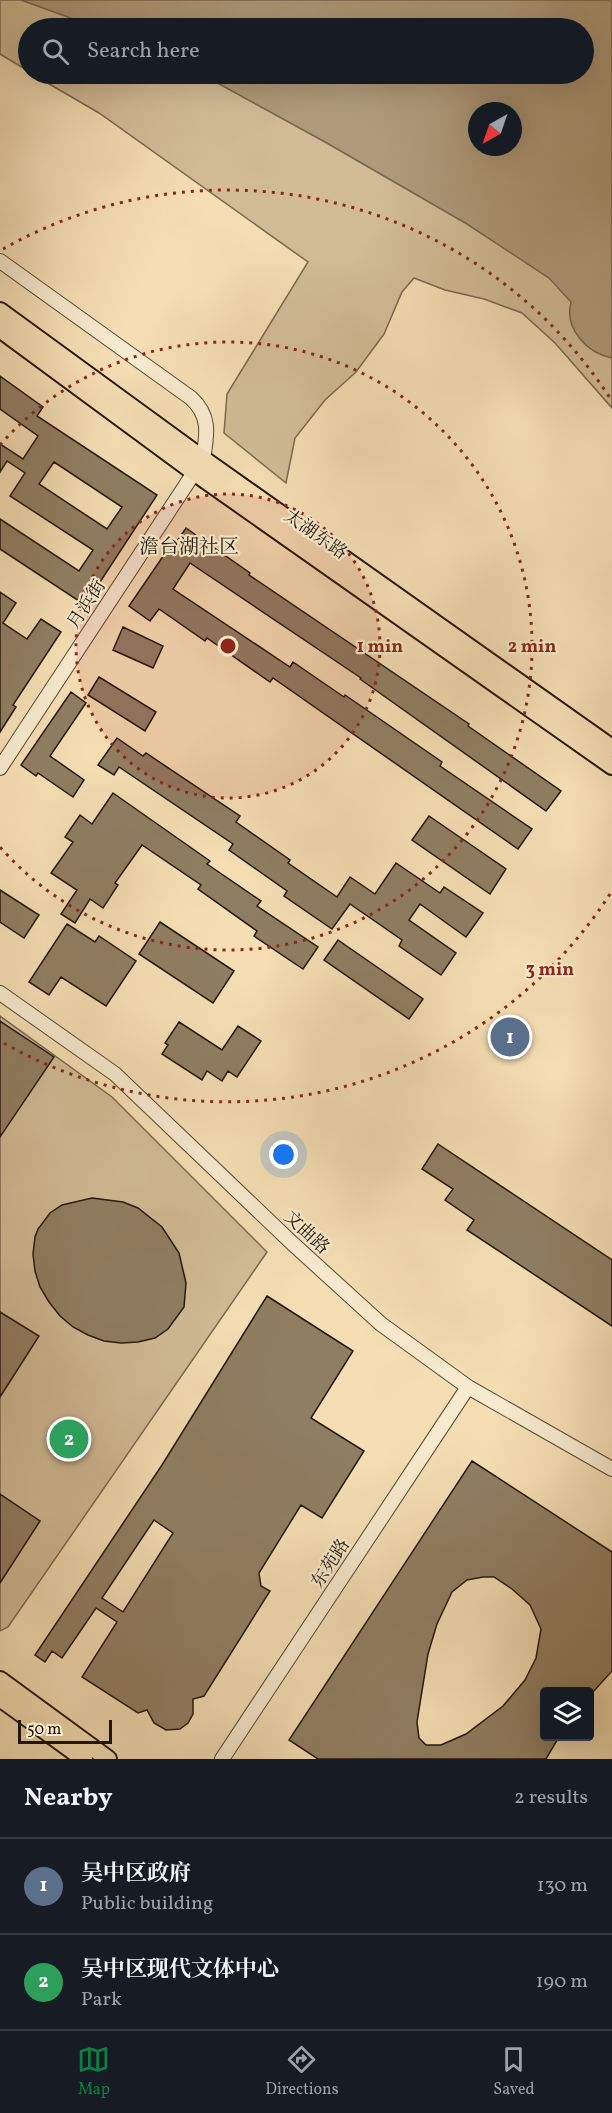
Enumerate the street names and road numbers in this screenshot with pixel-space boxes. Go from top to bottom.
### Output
street label: 太湖东路 [278,504,352,566]
street label: 月浜街 [62,575,112,634]
street label: 文曲路 [278,1206,334,1261]
street label: 东苑路 [306,1534,356,1593]

